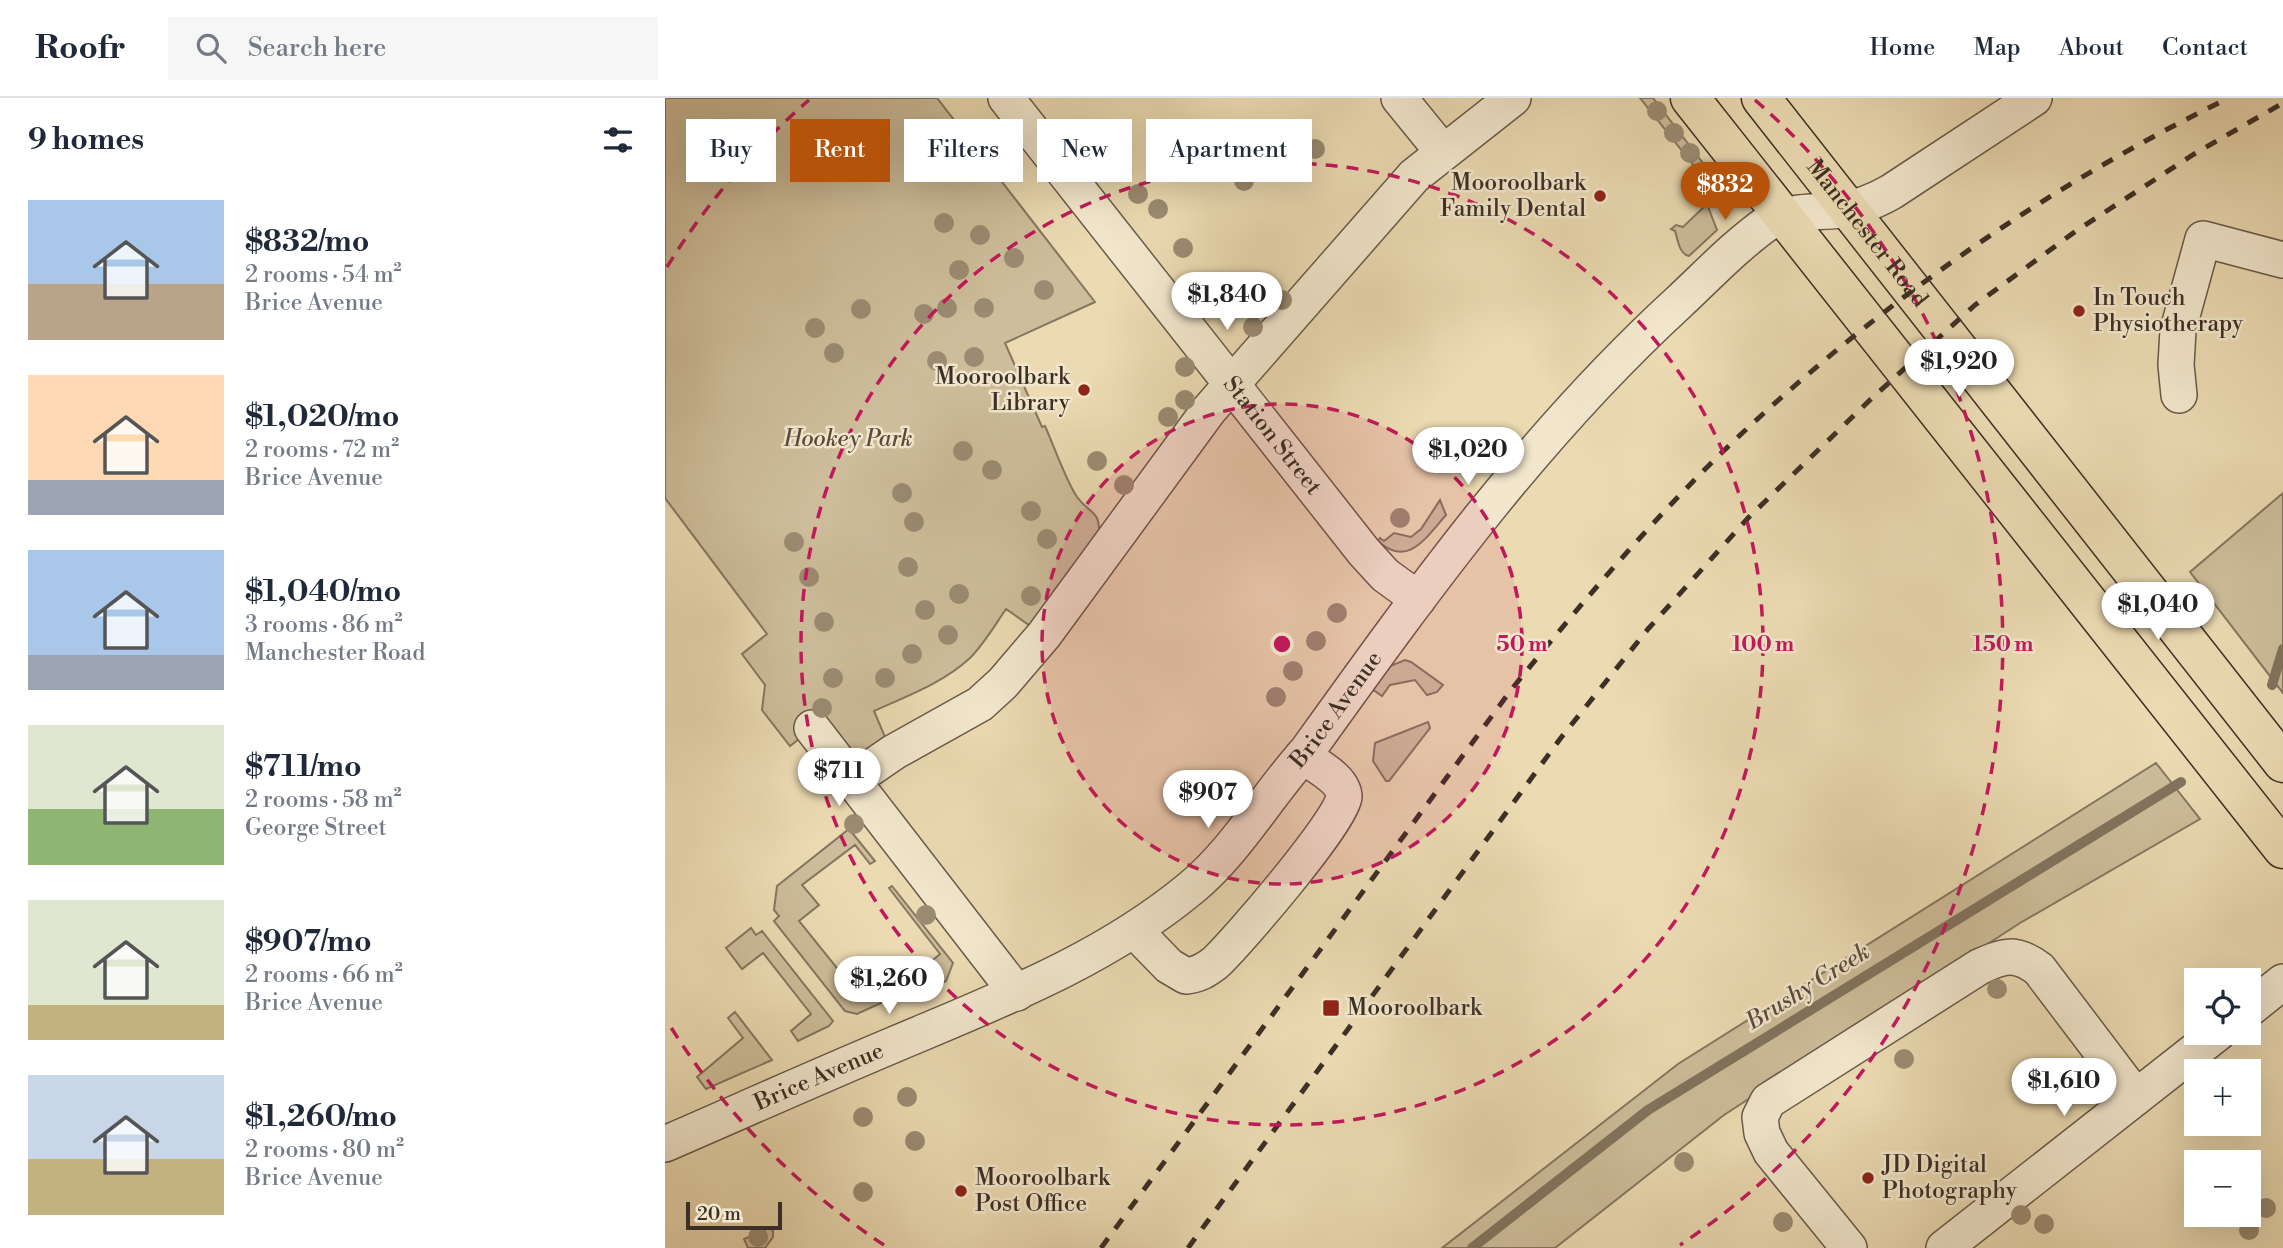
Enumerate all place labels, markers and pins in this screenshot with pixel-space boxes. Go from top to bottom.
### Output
pin: $832 [1684,162,1766,222]
place label: Mooroolbark Family Dental [1440,169,1587,223]
marker: Mooroolbark Family Dental [1592,188,1608,204]
pin: $1,840 [1170,272,1284,332]
place label: In Touch Physiotherapy [2093,284,2244,338]
marker: In Touch Physiotherapy [2071,303,2087,319]
pin: $1,920 [1902,340,2016,399]
place label: Mooroolbark Library [935,363,1071,417]
marker: Mooroolbark Library [1076,382,1092,398]
pin: $1,020 [1411,428,1525,487]
pin: $1,040 [2101,582,2215,642]
centre of rings [1270,632,1294,656]
pin: $711 [798,748,880,808]
pin: $907 [1167,770,1249,830]
pin: $1,260 [832,956,946,1016]
place label: Mooroolbark [1347,994,1483,1022]
marker: Mooroolbark [1321,998,1341,1018]
pin: $1,610 [2007,1058,2121,1118]
place label: JD Digital Photography [1881,1151,2018,1205]
place label: Mooroolbark Post Office [975,1164,1111,1218]
marker: JD Digital Photography [1860,1170,1876,1186]
marker: Mooroolbark Post Office [953,1183,969,1199]

